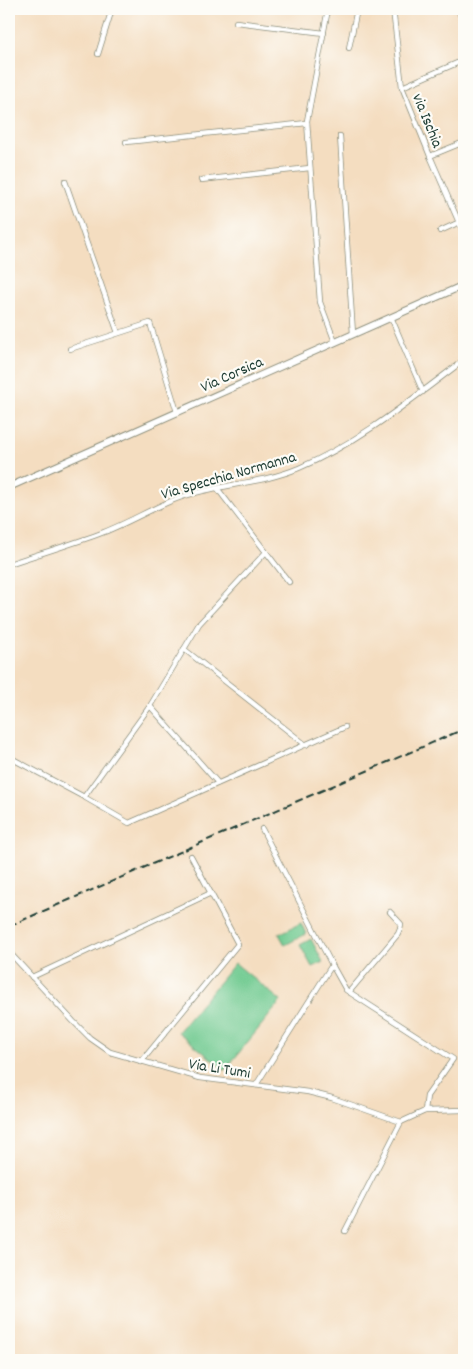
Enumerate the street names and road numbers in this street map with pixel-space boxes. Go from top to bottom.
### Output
street label: via Ischia [405,90,448,152]
street label: Via Corsica [197,351,267,399]
street label: Via Specchia Normanna [159,446,299,507]
street label: Via Li Tumi [187,1053,252,1086]

